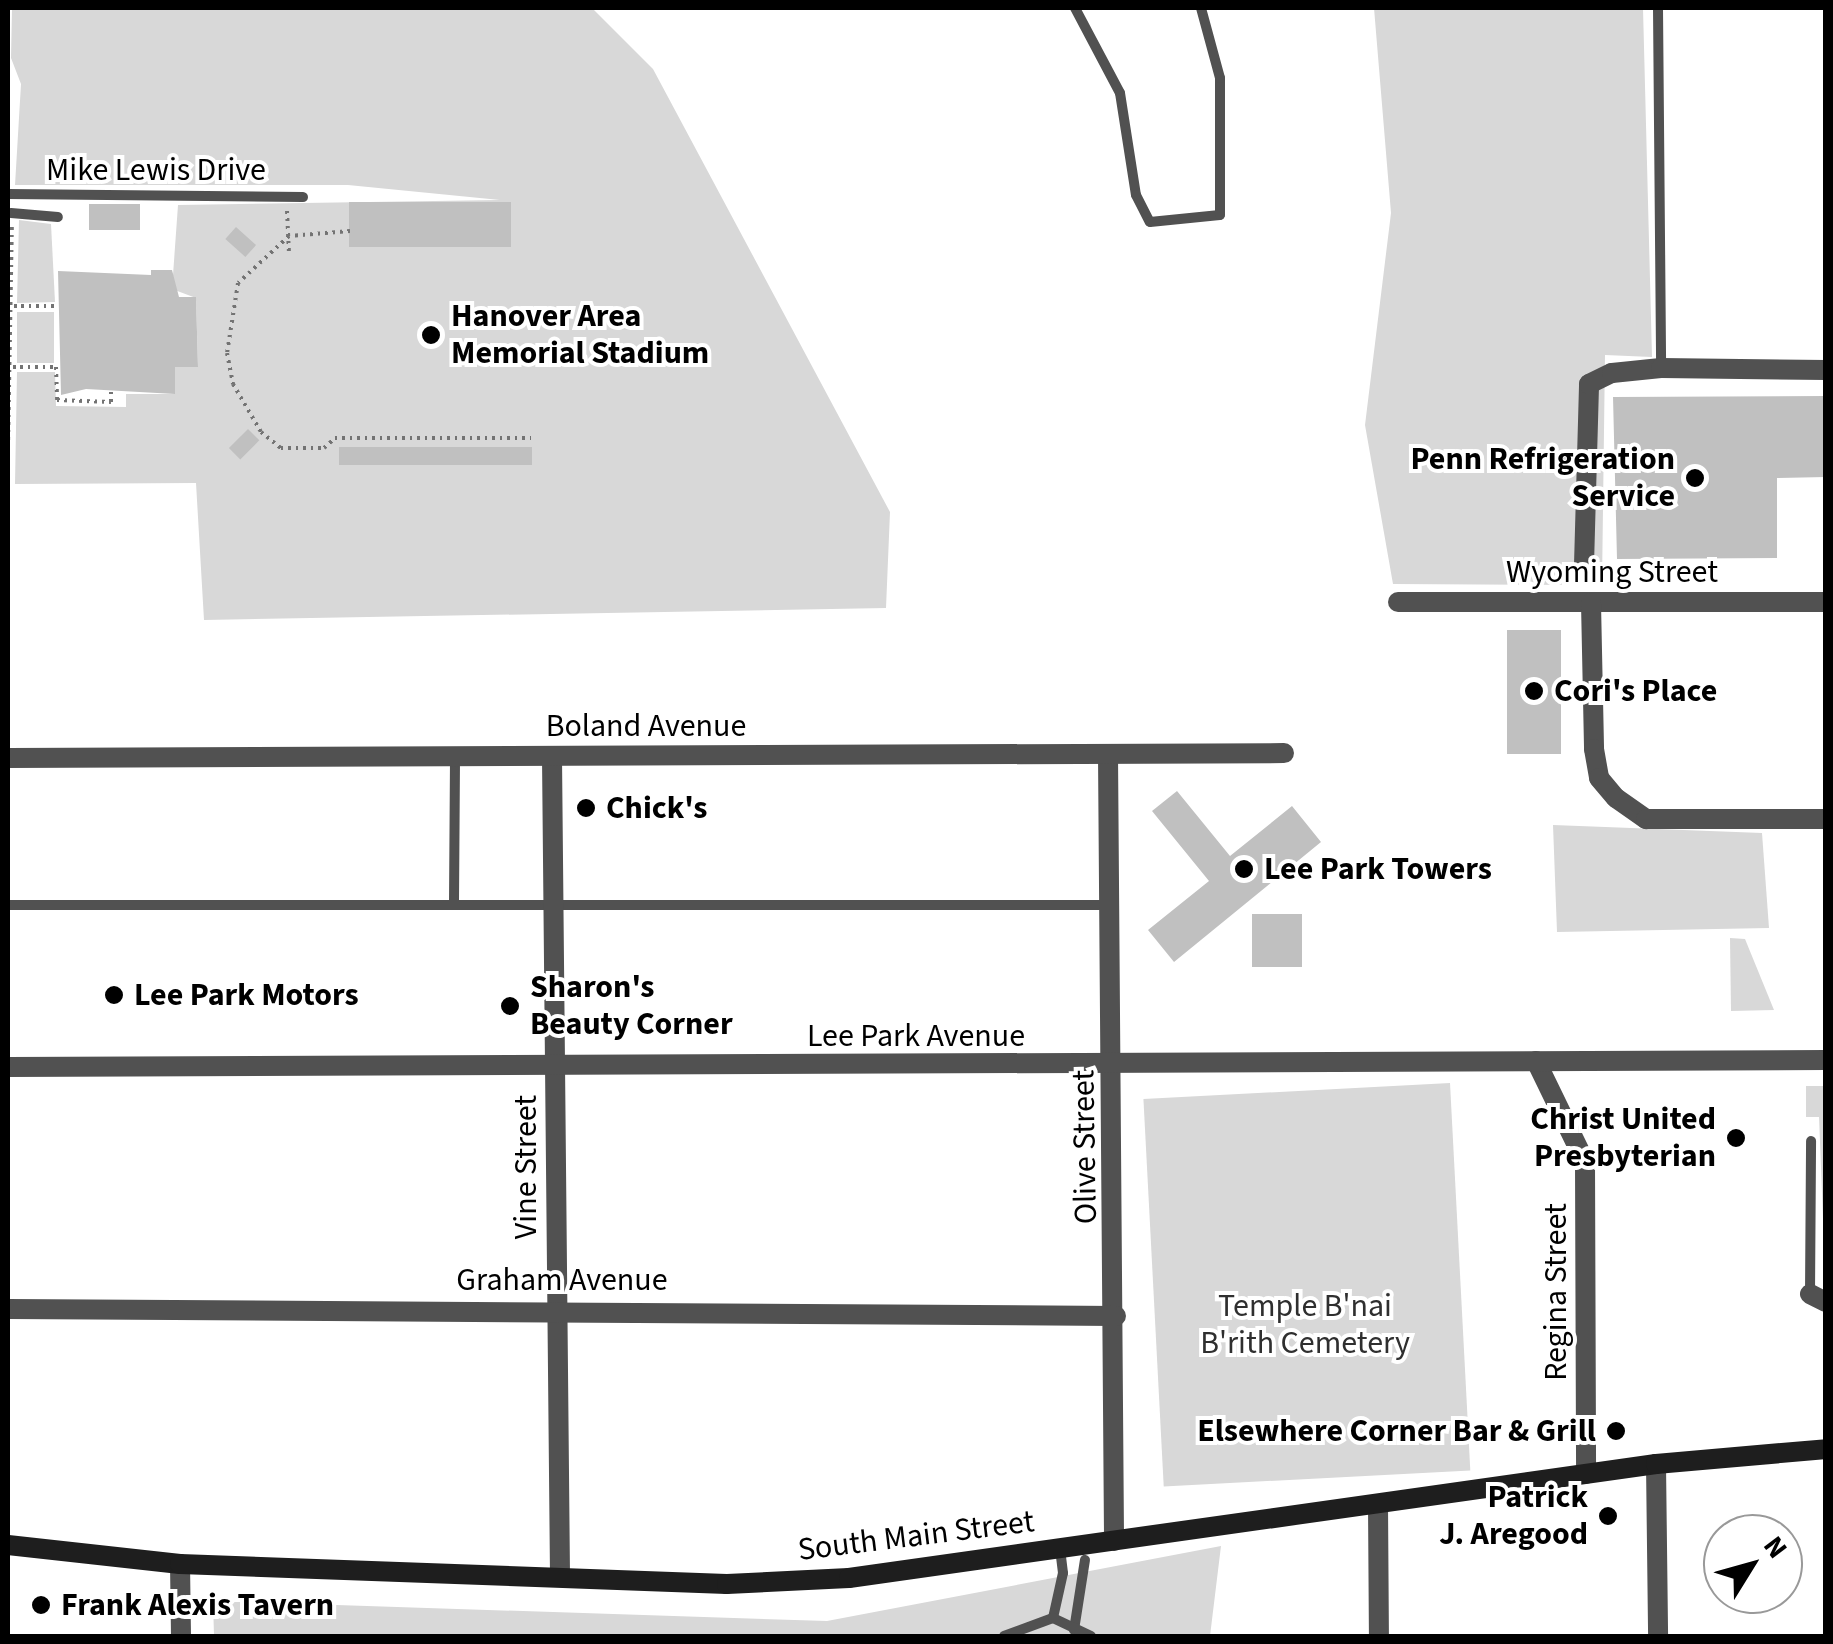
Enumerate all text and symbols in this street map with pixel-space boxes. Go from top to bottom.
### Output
street label: Mike Lewis Drive [46,151,266,189]
place label: Hanover Area Memorial Stadium [451,298,709,373]
marker: Hanover Area Memorial Stadium [420,324,442,346]
place label: Penn Refrigeration Service [1410,441,1675,516]
marker: Penn Refrigeration Service [1684,467,1706,489]
street label: Wyoming Street [1506,553,1718,591]
place label: Cori's Place [1554,672,1717,710]
marker: Cori's Place [1523,680,1545,702]
street label: Boland Avenue [546,707,746,745]
place label: Chick's [606,789,707,827]
marker: Chick's [575,797,597,819]
place label: Lee Park Towers [1264,850,1492,888]
marker: Lee Park Towers [1233,858,1255,880]
place label: Sharon's Beauty Corner [530,969,733,1044]
place label: Lee Park Motors [134,976,359,1014]
marker: Lee Park Motors [103,984,125,1006]
marker: Sharon's Beauty Corner [499,995,521,1017]
street label: Lee Park Avenue [807,1017,1025,1055]
street label: Olive Street [1064,1069,1106,1225]
street label: Vine Street [507,1095,545,1239]
place label: Christ United Presbyterian [1530,1101,1716,1176]
marker: Christ United Presbyterian [1725,1127,1747,1149]
street label: Regina Street [1537,1203,1575,1381]
street label: Graham Avenue [456,1261,668,1299]
park label: Temple B'nai B'rith Cemetery [1200,1288,1410,1363]
place label: Elsewhere Corner Bar & Grill [1197,1412,1596,1450]
marker: Elsewhere Corner Bar & Grill [1605,1420,1627,1442]
place label: Patrick J. Aregood [1439,1479,1588,1554]
street label: South Main Street [796,1502,1036,1570]
marker: Patrick J. Aregood [1597,1505,1619,1527]
north arrow [1703,1514,1803,1614]
text: N [1754,1528,1797,1567]
place label: Frank Alexis Tavern [61,1586,334,1624]
marker: Frank Alexis Tavern [30,1594,52,1616]

